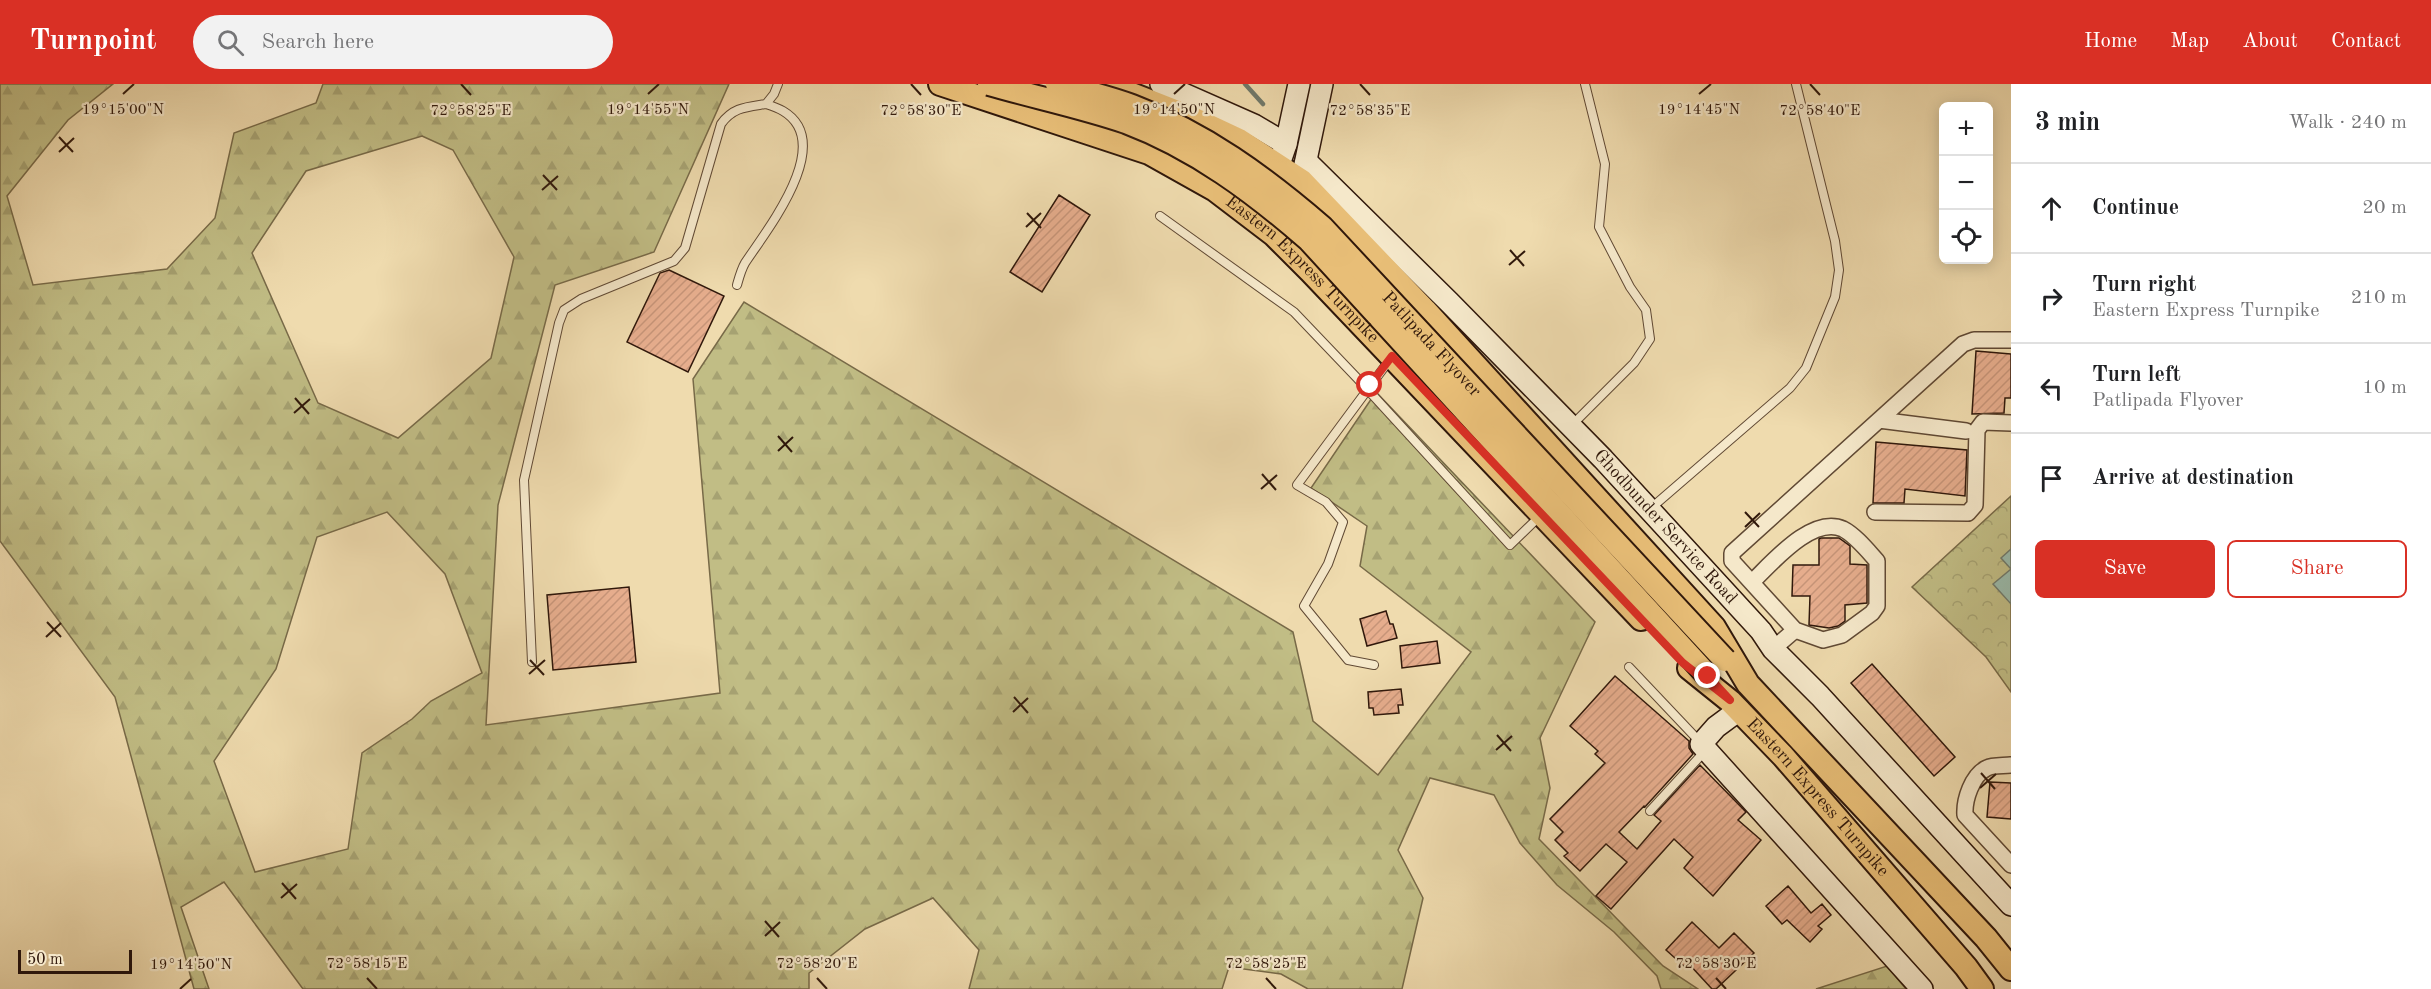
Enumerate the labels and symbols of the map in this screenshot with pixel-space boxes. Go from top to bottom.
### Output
text: 19°15'00"N [82,103,164,118]
text: 19°14'55"N [607,103,689,118]
text: 19°14'50"N [1133,103,1215,118]
text: 19°14'45"N [1658,103,1740,118]
text: 72°58'25"E [431,104,511,119]
text: 72°58'30"E [881,104,961,119]
text: 72°58'35"E [1330,104,1410,119]
text: 72°58'40"E [1780,104,1860,119]
street label: Eastern Express Turnpike [1222,192,1382,346]
street label: Patlipada Flyover [1378,288,1485,401]
route start [1356,371,1382,397]
street label: Ghodbunder Service Road [1590,446,1741,608]
route end [1694,662,1720,688]
street label: Eastern Express Turnpike [1743,715,1892,880]
scale bar [18,947,132,974]
text: 72°58'15"E [327,957,407,972]
text: 72°58'20"E [777,957,857,972]
text: 72°58'25"E [1226,957,1306,972]
text: 72°58'30"E [1676,957,1756,972]
text: 19°14'50"N [150,958,232,973]

